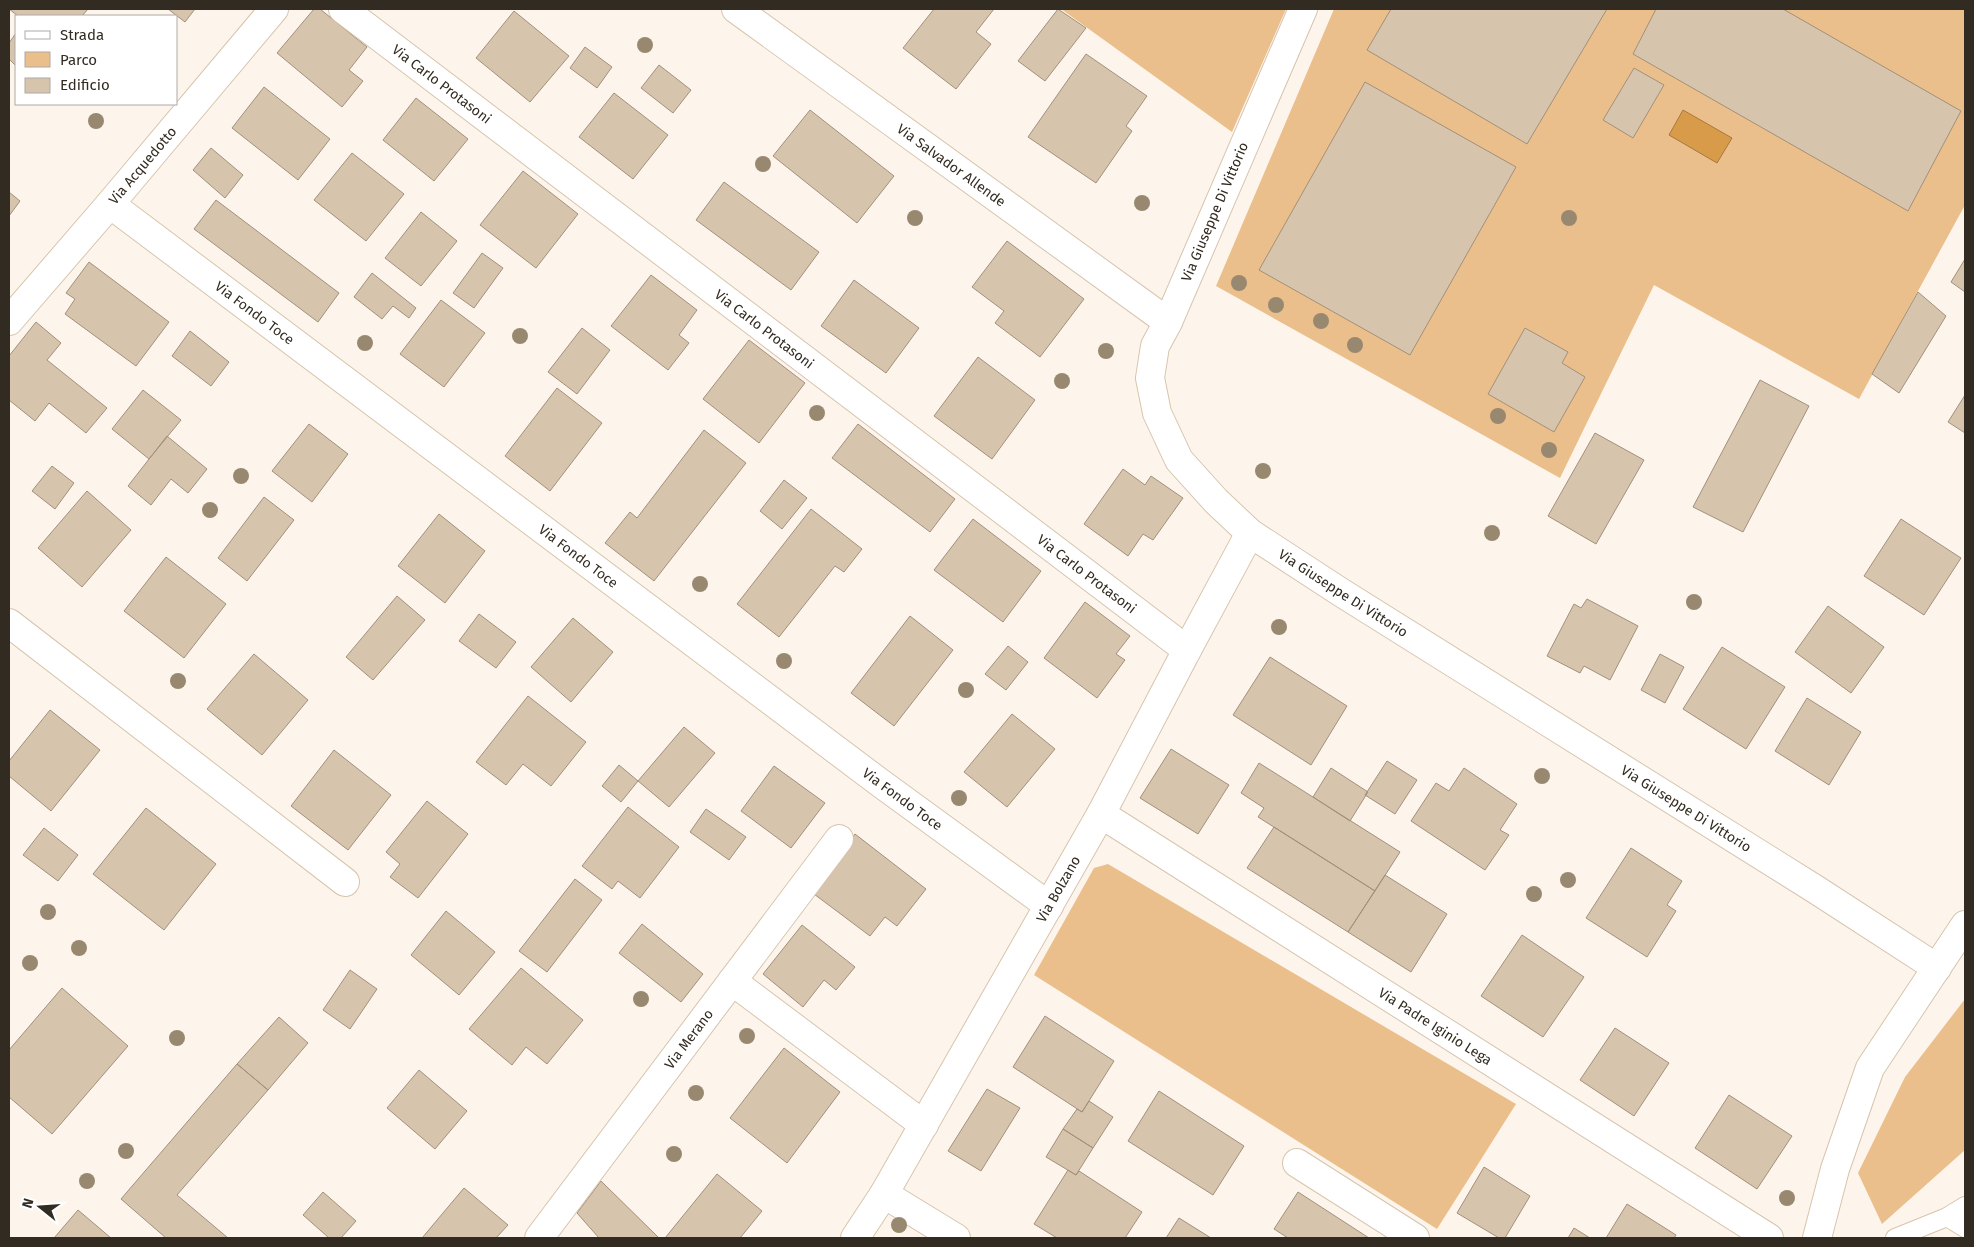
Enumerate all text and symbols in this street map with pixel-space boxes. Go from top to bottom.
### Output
legend [15,15,178,105]
text: Strada [60,26,104,44]
street label: Via Carlo Protasoni [389,41,495,127]
text: Parco [60,51,97,69]
text: Edificio [60,76,110,94]
street label: Via Salvador Allende [894,120,1009,210]
street label: Via Acquedotto [105,123,180,208]
street label: Via Giuseppe Di Vittorio [1178,140,1252,284]
street label: Via Fondo Toce [212,277,298,348]
street label: Via Carlo Protasoni [711,286,817,372]
street label: Via Fondo Toce [535,521,621,591]
street label: Via Carlo Protasoni [1034,531,1140,617]
street label: Via Giuseppe Di Vittorio [1275,545,1411,641]
street label: Via Giuseppe Di Vittorio [1618,761,1754,856]
street label: Via Fondo Toce [859,764,946,834]
street label: Via Bolzano [1032,853,1084,925]
street label: Via Padre Iginio Lega [1375,984,1495,1069]
street label: Via Merano [661,1006,717,1072]
north arrow [15,1182,65,1232]
text: N [19,1196,38,1210]

